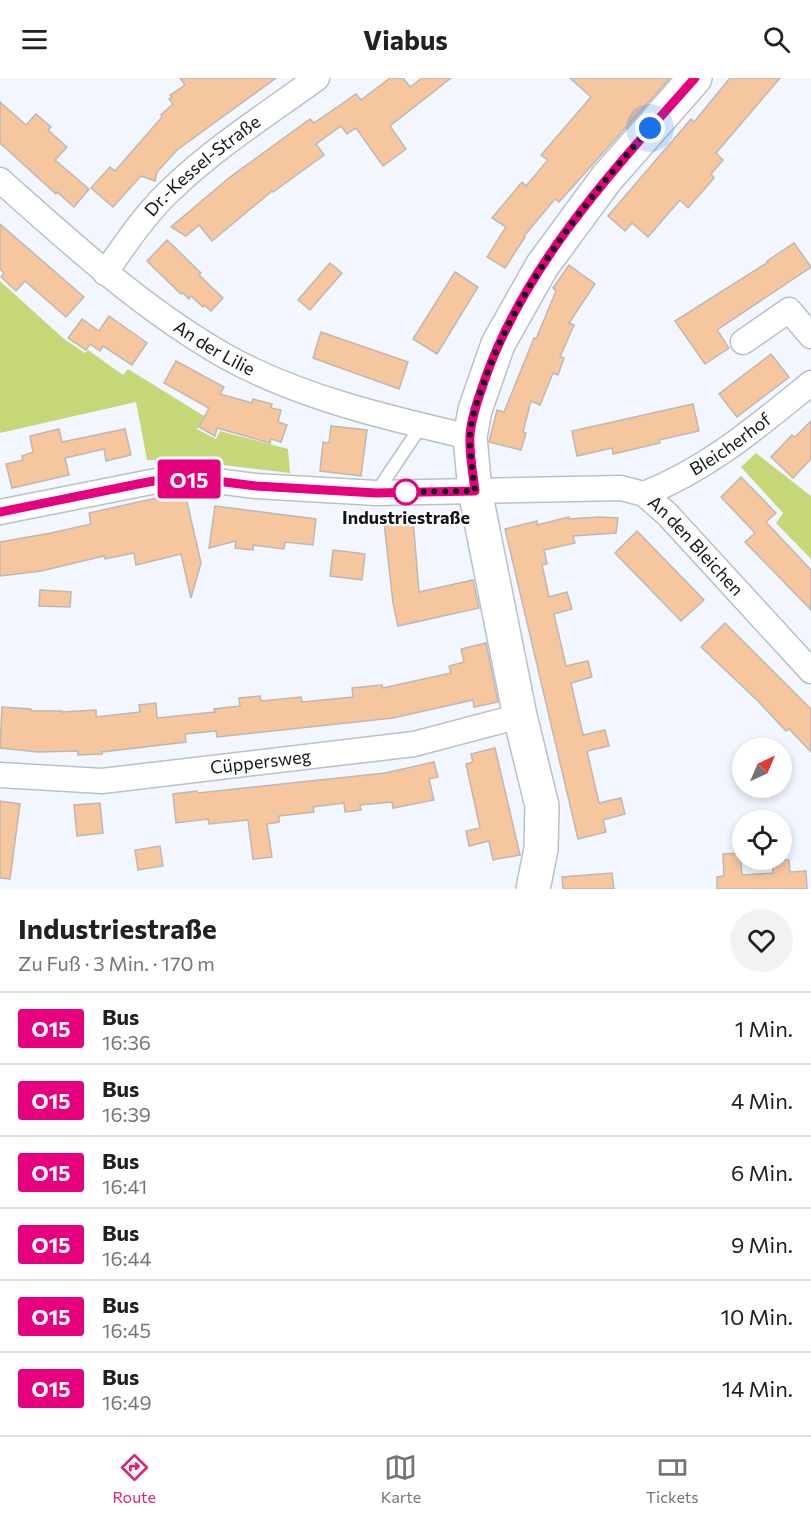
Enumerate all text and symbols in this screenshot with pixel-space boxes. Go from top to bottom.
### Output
icon: menu [18,23,51,56]
text: Viabus [363,23,448,56]
icon: search [760,23,793,56]
street label: Dr.-Kessel-Straße [139,110,264,220]
your location [635,113,665,143]
street label: An der Lilie [170,315,259,380]
street label: Bleicherhof [685,407,776,480]
line badge: O15 [154,460,224,498]
text: O15 [170,467,208,492]
marker: Industriestraße [393,479,419,505]
street label: An den Bleichen [644,491,748,600]
place label: Industriestraße [342,506,470,528]
north arrow [732,738,792,798]
map controls [732,738,792,870]
street label: Cüppersweg [209,744,313,778]
button: locate [732,810,792,870]
button: heart [730,909,793,972]
text: Industriestraße [18,911,217,945]
text: Zu Fuß · 3 Min. · 170 m [18,951,215,975]
text: Bus [102,1003,139,1030]
text: 1 Min. [735,1015,793,1042]
text: O15 [32,1016,70,1041]
text: 16:36 [102,1030,151,1054]
text: Bus [102,1075,139,1102]
text: 4 Min. [731,1087,793,1114]
text: O15 [32,1088,70,1113]
text: 16:39 [102,1102,151,1126]
text: Bus [102,1147,139,1174]
text: 6 Min. [731,1159,793,1186]
text: O15 [32,1160,70,1185]
text: 16:41 [102,1174,147,1198]
text: Bus [102,1219,139,1246]
text: 9 Min. [731,1231,793,1258]
text: O15 [32,1232,70,1257]
text: 16:44 [102,1246,151,1270]
text: Bus [102,1291,139,1318]
text: 10 Min. [721,1303,793,1330]
text: O15 [32,1304,70,1329]
text: 16:45 [102,1318,151,1342]
text: Bus [102,1363,139,1390]
text: 14 Min. [722,1375,793,1402]
text: O15 [32,1376,70,1401]
text: 16:49 [102,1390,152,1414]
tab: Route [112,1451,156,1506]
tab: Karte [381,1451,421,1506]
tab: Tickets [646,1451,699,1506]

